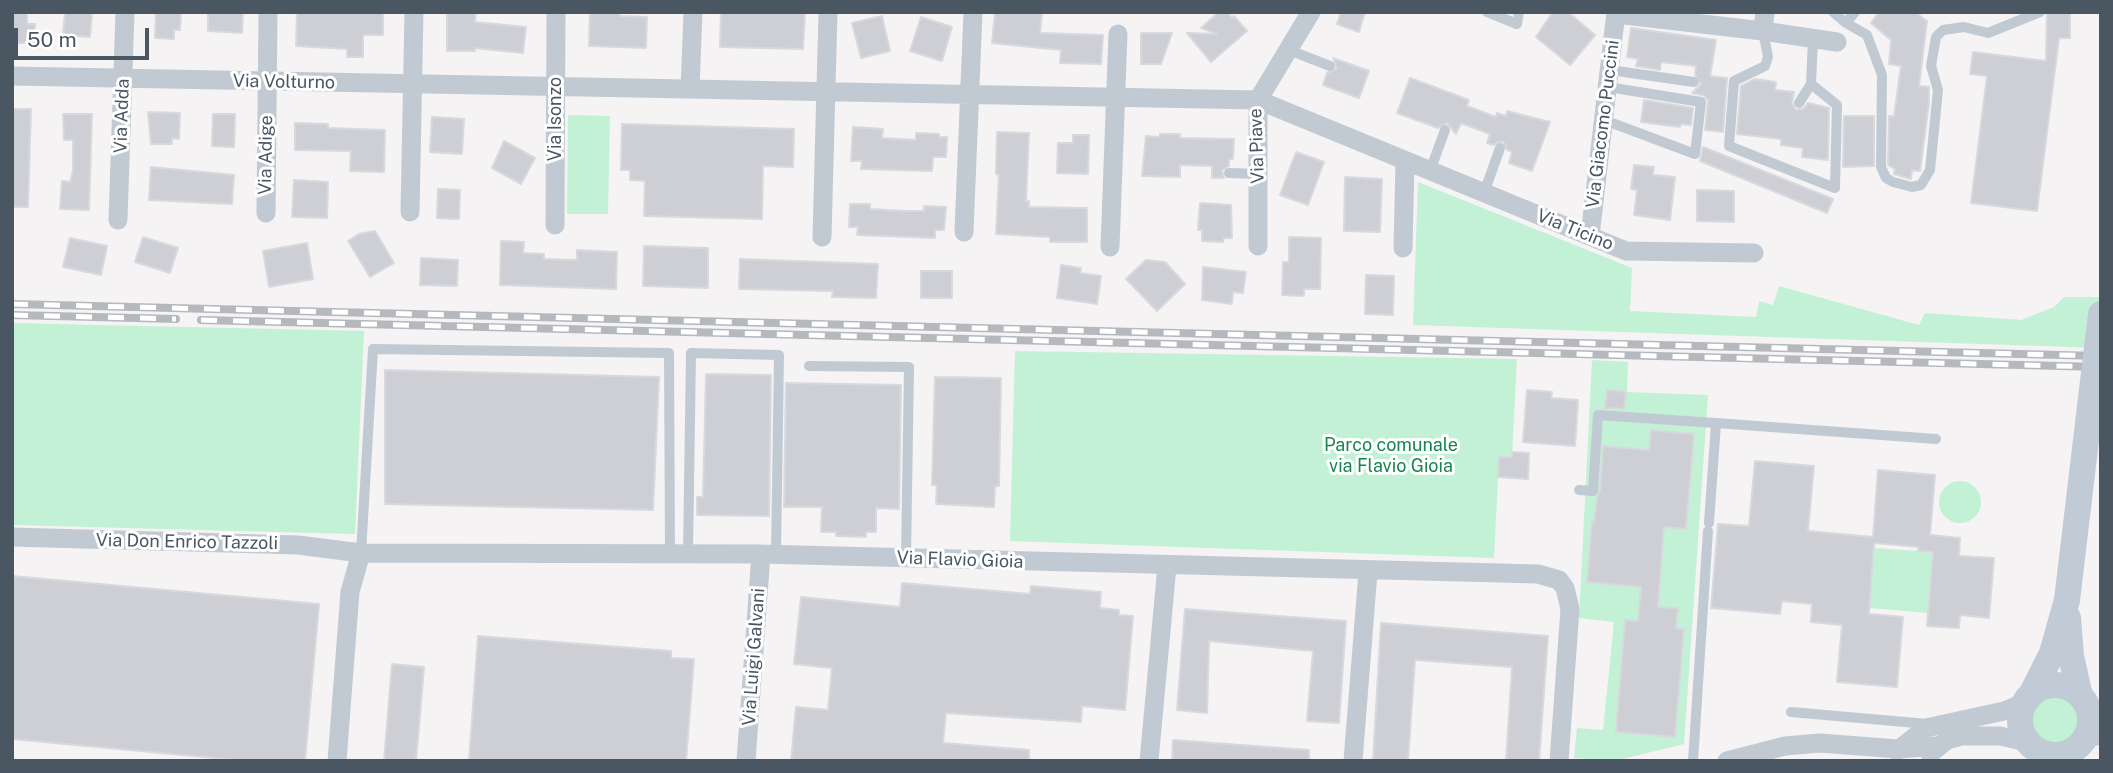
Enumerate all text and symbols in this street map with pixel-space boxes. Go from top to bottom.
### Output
scale bar [18,14,152,58]
text: 50 m [27,27,77,52]
street label: Via Giacomo Puccini [1582,39,1624,209]
street label: Via Volturno [233,70,335,94]
street label: Via Isonzo [544,77,566,161]
street label: Via Adda [110,78,134,154]
street label: Via Piave [1245,108,1269,184]
street label: Via Adige [255,115,277,195]
street label: Via Ticino [1533,205,1617,255]
park label: Parco comunale via Flavio Gioia [1324,434,1458,476]
street label: Via Don Enrico Tazzoli [96,530,278,554]
street label: Via Flavio Gioia [896,547,1024,573]
street label: Via Luigi Galvani [738,587,770,727]

